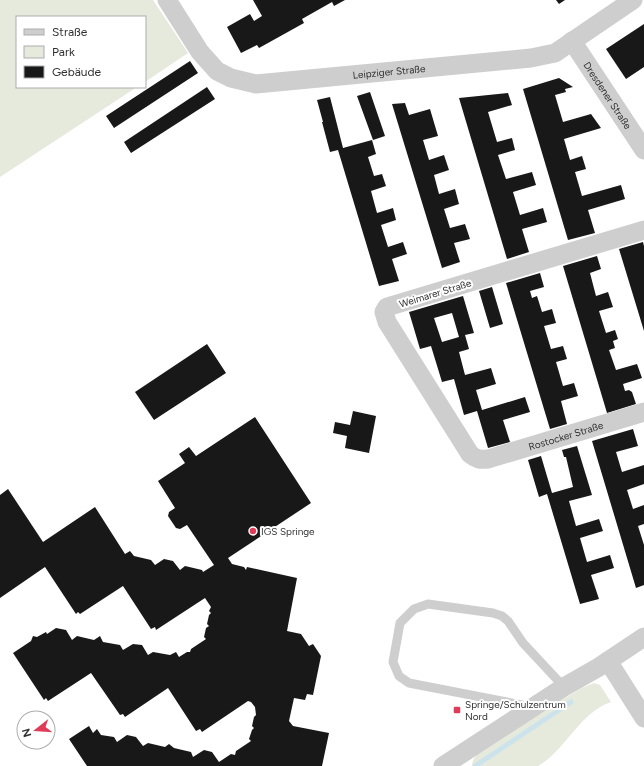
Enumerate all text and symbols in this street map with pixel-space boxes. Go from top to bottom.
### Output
legend [16,16,146,88]
text: Straße [52,25,88,39]
text: Park [52,45,75,59]
street label: Dresdener Straße [580,59,635,132]
street label: Leipziger Straße [352,62,426,82]
text: Gebäude [52,65,102,79]
street label: Weimarer Straße [397,276,473,311]
street label: Rostocker Straße [527,419,605,453]
place label: IGS Springe [261,525,315,538]
marker: IGS Springe [248,526,258,536]
place label: Springe/Schulzentrum Nord [465,698,566,723]
marker: Springe/Schulzentrum Nord [452,705,462,715]
north arrow [16,710,56,750]
text: N [19,727,34,739]

